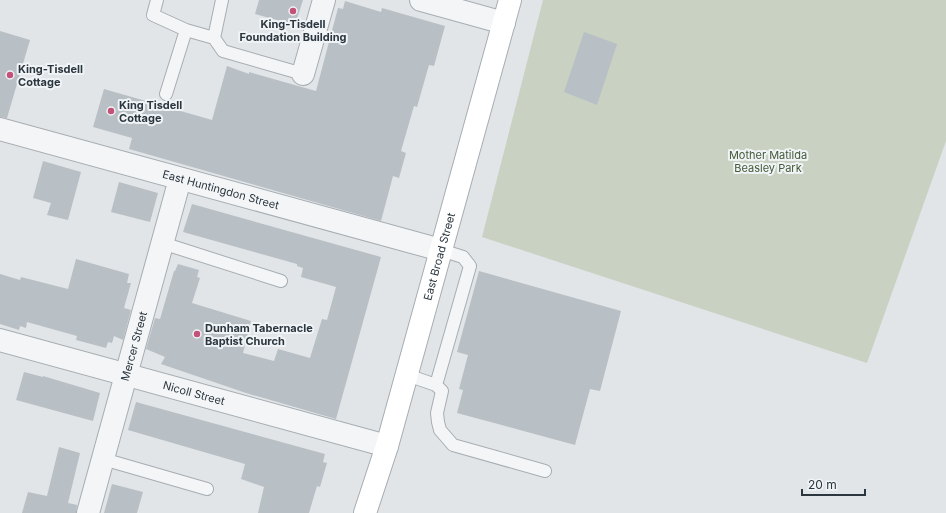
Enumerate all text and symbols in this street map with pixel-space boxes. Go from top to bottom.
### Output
marker: King-Tisdell Foundation Building [288,6,298,16]
place label: King-Tisdell Foundation Building [240,17,347,44]
place label: King-Tisdell Cottage [18,62,83,89]
marker: King-Tisdell Cottage [5,70,15,80]
place label: King Tisdell Cottage [119,98,182,125]
marker: King Tisdell Cottage [106,106,116,116]
park label: Mother Matilda Beasley Park [729,148,807,175]
street label: East Huntingdon Street [161,167,281,212]
street label: East Broad Street [420,211,458,302]
street label: Mercer Street [118,310,150,382]
place label: Dunham Tabernacle Baptist Church [205,321,313,348]
marker: Dunham Tabernacle Baptist Church [192,329,202,339]
street label: Nicoll Street [161,378,227,408]
scale bar [802,471,865,497]
text: 20 m [808,477,837,492]

